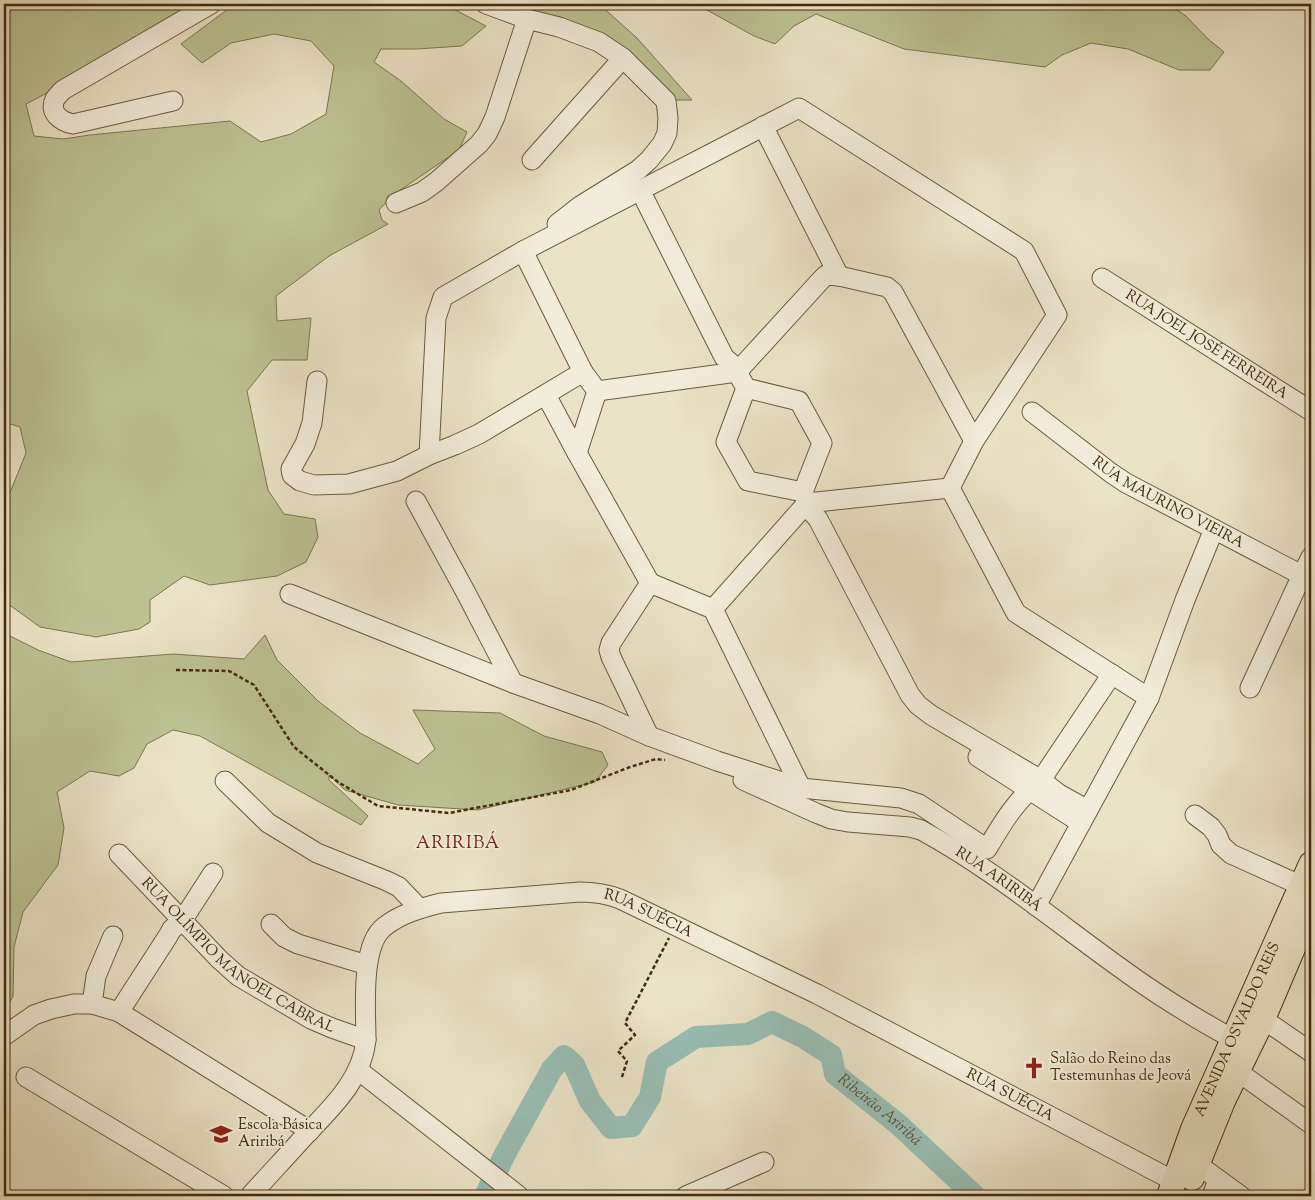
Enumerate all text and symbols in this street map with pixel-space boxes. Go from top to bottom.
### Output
street label: RUA JOEL JOSÉ FERREIRA [1121,285,1292,404]
street label: RUA MAURINO VIEIRA [1087,451,1248,554]
district label: ARIRIBÁ [416,831,500,857]
street label: RUA ARIRIBÁ [951,842,1047,917]
street label: RUA OLÍMPIO MANOEL CABRAL [136,873,338,1038]
street label: RUA SUÉCIA [602,884,696,943]
street label: AVENIDA OSVALDO REIS [1189,939,1285,1120]
place label: Salão do Reino das Testemunhas de Jeová [1050,1049,1191,1087]
church icon: Salão do Reino das Testemunhas de Jeová [1021,1055,1047,1081]
street label: RUA SUÉCIA [963,1064,1057,1127]
water label: Ribeirão Ariribá [832,1069,927,1152]
place label: Escola Básica Ariribá [238,1115,322,1153]
school or university icon: Escola Básica Ariribá [208,1121,234,1147]

